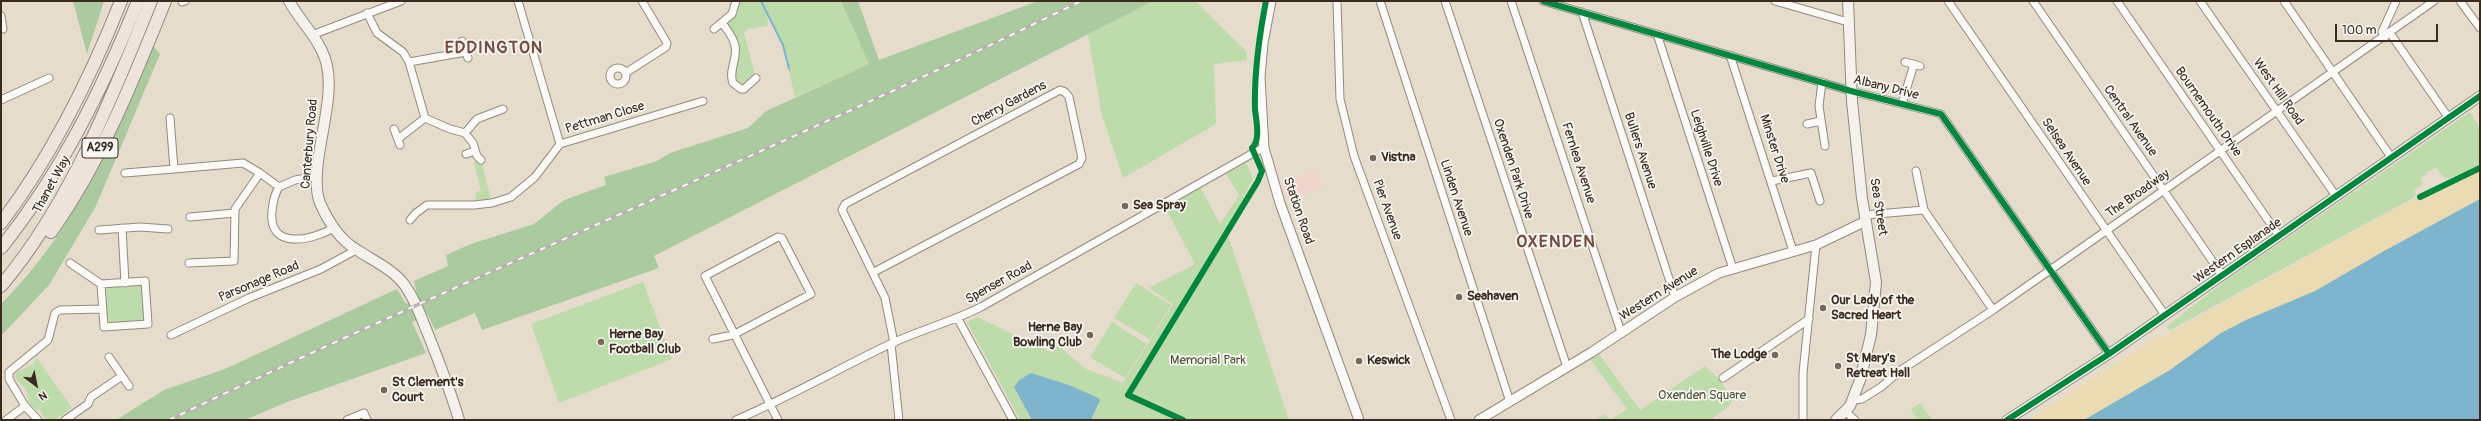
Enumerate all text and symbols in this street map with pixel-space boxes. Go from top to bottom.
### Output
scale bar [2337,16,2440,42]
text: 100 m [2342,23,2376,38]
district label: EDDINGTON [445,39,543,59]
street label: West Hill Road [2249,56,2307,128]
street label: Bournemouth Drive [2171,64,2245,160]
street label: Albany Drive [1852,72,1920,104]
street label: Cherry Gardens [969,78,1049,130]
street label: Central Avenue [2100,82,2160,160]
street label: Canterbury Road [298,98,322,190]
street label: Pettman Close [564,99,646,137]
street label: Leighville Drive [1686,107,1726,189]
street label: Bullers Avenue [1620,111,1660,191]
street label: Minster Drive [1756,113,1792,185]
street label: Selsea Avenue [2038,115,2094,189]
street label: Oxenden Park Drive [1489,117,1537,221]
street label: Fernlea Avenue [1558,121,1598,205]
road number: A299 [82,138,118,158]
place label: Vistna [1381,150,1416,166]
street label: Thanet Way [30,153,74,217]
marker: Vistna [1368,153,1378,163]
street label: Linden Avenue [1436,158,1476,238]
street label: The Broadway [2103,166,2173,222]
street label: Station Road [1279,175,1317,247]
street label: Sea Street [1866,177,1890,237]
street label: Pier Avenue [1369,178,1405,242]
place label: Sea Spray [1133,198,1186,214]
marker: Sea Spray [1120,201,1130,211]
street label: Western Esplanade [2191,215,2285,287]
district label: OXENDEN [1516,233,1596,253]
street label: Parsonage Road [216,258,302,306]
street label: Spenser Road [963,258,1035,308]
street label: Western Avenue [1617,264,1701,324]
place label: Seahaven [1467,289,1519,305]
marker: Seahaven [1454,292,1464,302]
place label: Our Lady of the Sacred Heart [1831,293,1914,324]
marker: Our Lady of the Sacred Heart [1818,303,1828,313]
place label: Herne Bay Bowling Club [1013,320,1082,351]
place label: Herne Bay Football Club [609,327,681,358]
marker: Herne Bay Bowling Club [1085,330,1095,340]
marker: Herne Bay Football Club [596,337,606,347]
place label: The Lodge [1711,347,1767,363]
marker: The Lodge [1770,350,1780,360]
place label: St Mary's Retreat Hall [1846,351,1910,382]
park label: Memorial Park [1170,353,1246,369]
place label: Keswick [1367,353,1410,369]
marker: Keswick [1354,356,1364,366]
marker: St Mary's Retreat Hall [1833,361,1843,371]
north arrow [16,365,56,405]
place label: St Clement's Court [392,375,464,406]
marker: St Clement's Court [379,385,389,395]
text: N [36,388,49,403]
park label: Oxenden Square [1658,388,1746,404]

